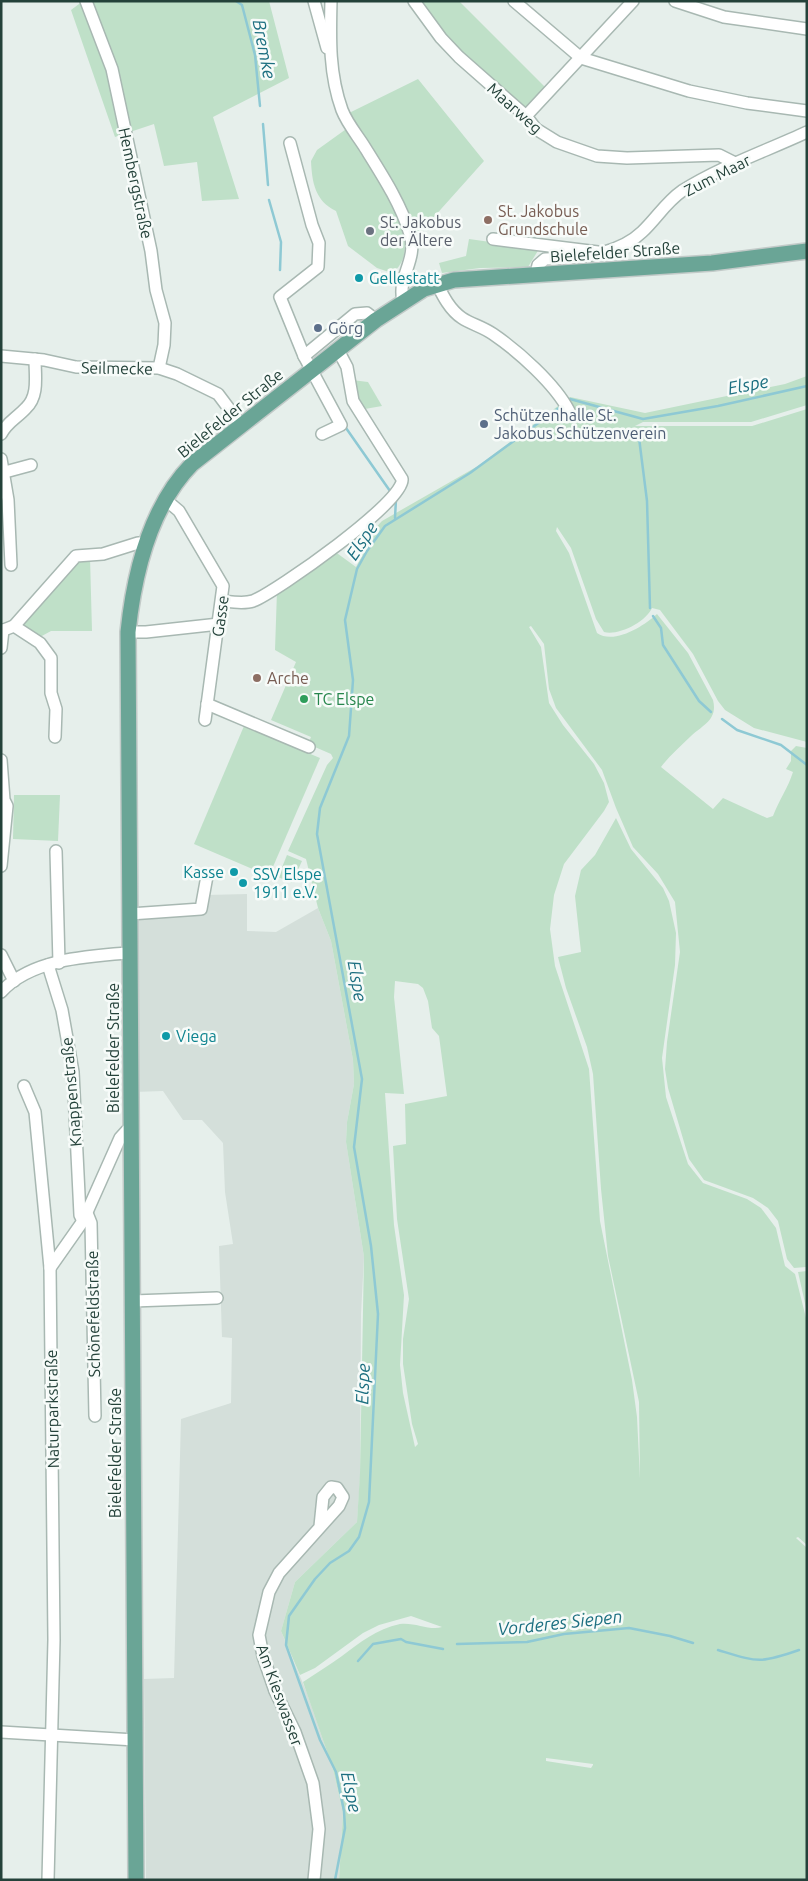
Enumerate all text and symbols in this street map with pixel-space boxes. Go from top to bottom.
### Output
water label: Bremke [249,17,281,80]
street label: Maarweg [484,79,546,137]
street label: Hembergstraße [115,126,157,240]
street label: Zum Maar [681,151,753,199]
place label: St. Jakobus Grundschule [498,202,588,238]
place label: St. Jakobus der Ältere [380,213,461,249]
marker: St. Jakobus Grundschule [482,214,494,226]
marker: St. Jakobus der Ältere [364,225,376,237]
street label: Bielefelder Straße [549,238,681,266]
place label: Gellestatt [369,269,440,287]
marker: Gellestatt [353,272,365,284]
place label: Görg [328,319,363,337]
marker: Görg [312,322,324,334]
street label: Seilmecke [81,358,153,378]
street label: Bielefelder Straße [174,365,286,461]
water label: Elspe [726,370,770,398]
place label: Schützenhalle St. Jakobus Schützenverein [494,406,666,442]
marker: Schützenhalle St. Jakobus Schützenverein [478,418,490,430]
water label: Elspe [341,518,381,563]
street label: Gasse [208,594,232,638]
place label: Arche [267,669,309,687]
marker: Arche [251,672,263,684]
place label: TC Elspe [314,690,374,708]
marker: TC Elspe [298,693,310,705]
place label: Kasse [183,863,224,881]
place label: SSV Elspe 1911 e.V. [253,865,322,901]
marker: Kasse [228,866,240,878]
marker: SSV Elspe 1911 e.V. [237,877,249,889]
water label: Elspe [345,959,371,1003]
street label: Bielefelder Straße [104,983,122,1113]
place label: Viega [176,1027,217,1045]
marker: Viega [160,1030,172,1042]
street label: Knappenstraße [57,1037,85,1147]
street label: Schönefeldstraße [83,1250,103,1378]
street label: Naturparkstraße [42,1349,62,1469]
water label: Elspe [351,1363,373,1405]
street label: Bielefelder Straße [106,1388,124,1518]
water label: Vorderes Siepen [497,1606,623,1638]
street label: Am Kieswasser [253,1642,307,1748]
water label: Elspe [338,1770,366,1814]

